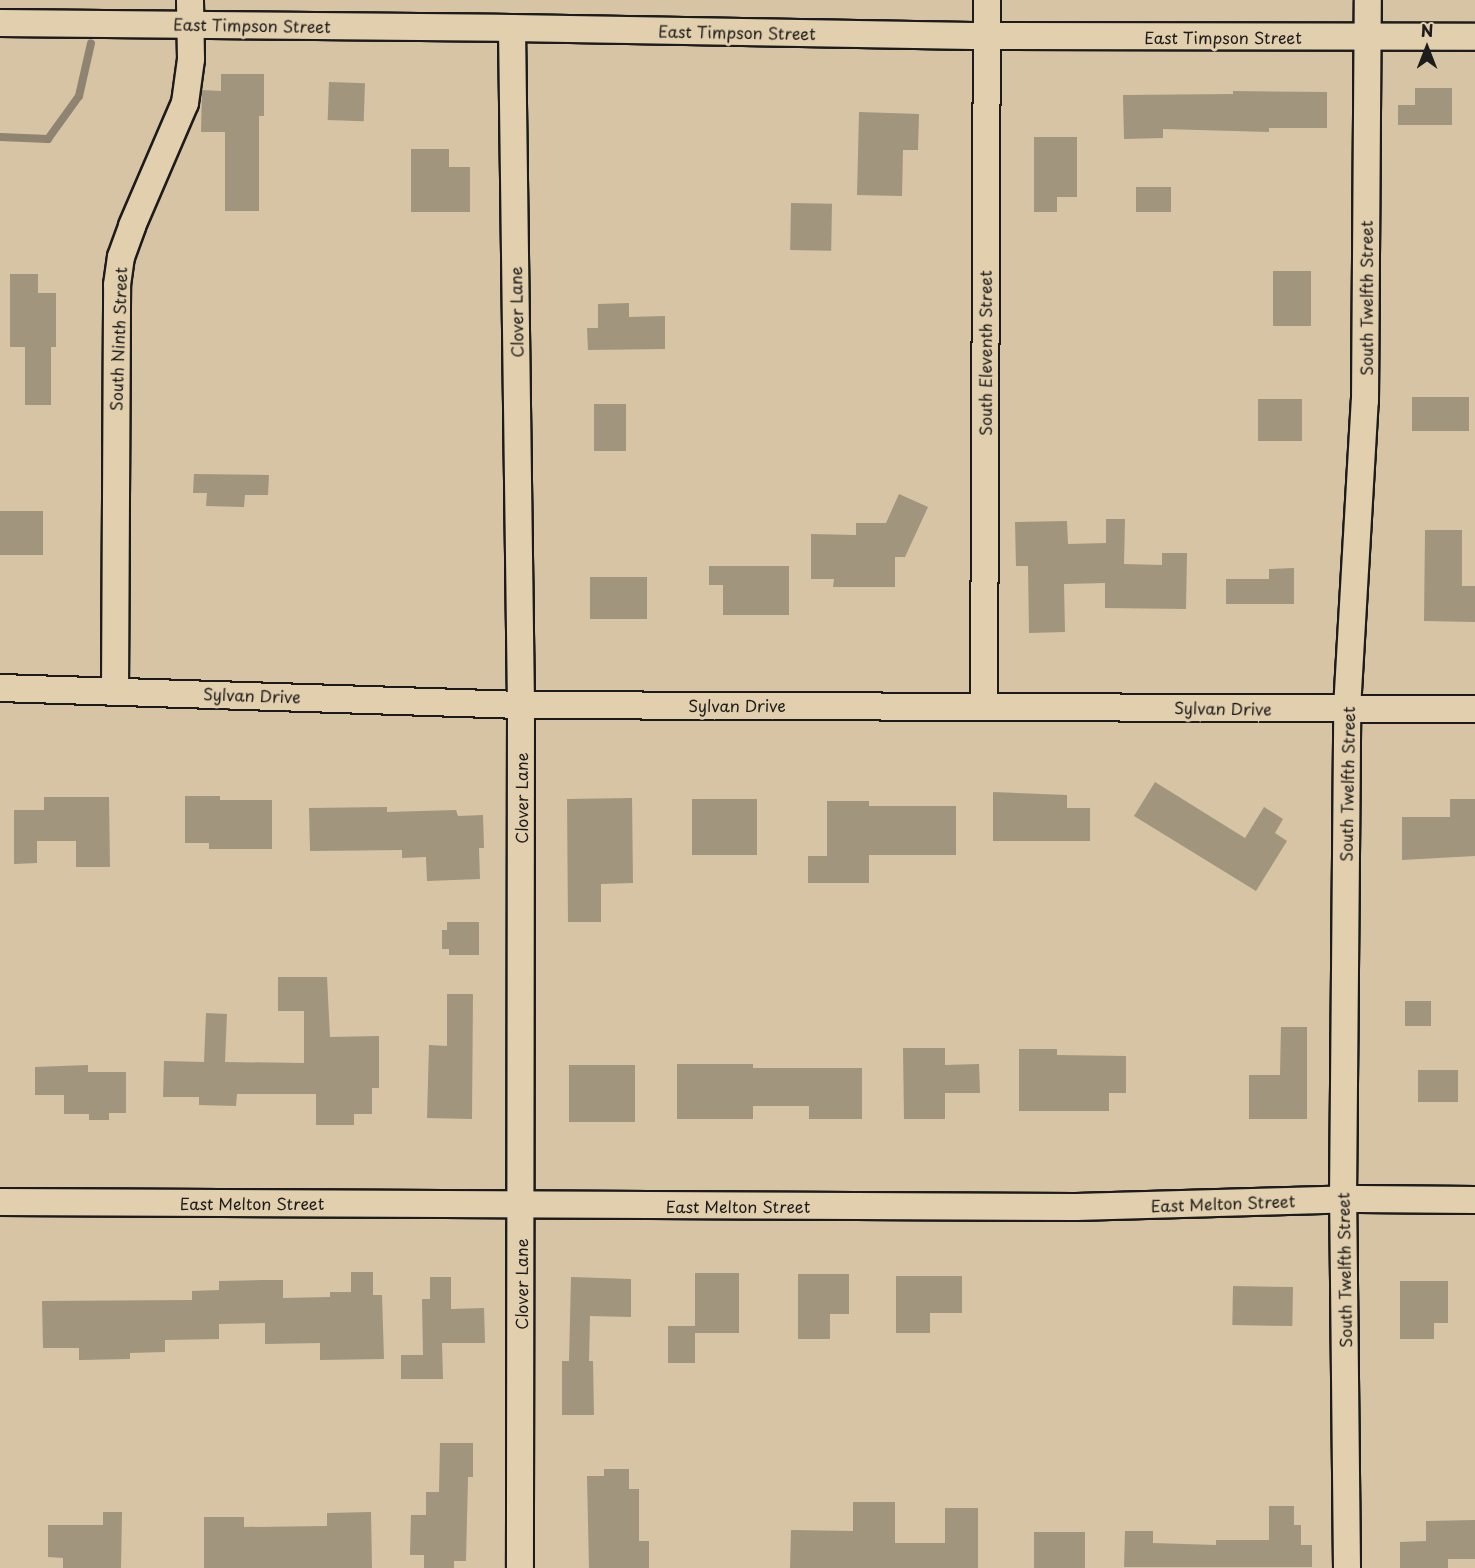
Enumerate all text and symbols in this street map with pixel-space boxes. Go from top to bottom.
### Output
street label: East Timpson Street [174,14,330,36]
north arrow [1397,18,1457,78]
text: N [1421,18,1433,42]
street label: East Timpson Street [659,21,815,43]
street label: East Timpson Street [1145,27,1301,47]
street label: South Twelfth Street [1356,219,1376,377]
street label: South Ninth Street [106,266,130,412]
street label: Clover Lane [506,266,526,358]
street label: South Eleventh Street [975,269,995,437]
street label: Sylvan Drive [203,684,301,706]
street label: Sylvan Drive [689,695,785,715]
street label: Sylvan Drive [1175,698,1271,718]
street label: South Twelfth Street [1336,705,1358,863]
street label: Clover Lane [511,752,531,844]
street label: East Melton Street [1151,1191,1295,1215]
street label: South Twelfth Street [1333,1191,1355,1349]
street label: East Melton Street [180,1193,324,1213]
street label: East Melton Street [666,1196,810,1216]
street label: Clover Lane [511,1238,531,1330]

